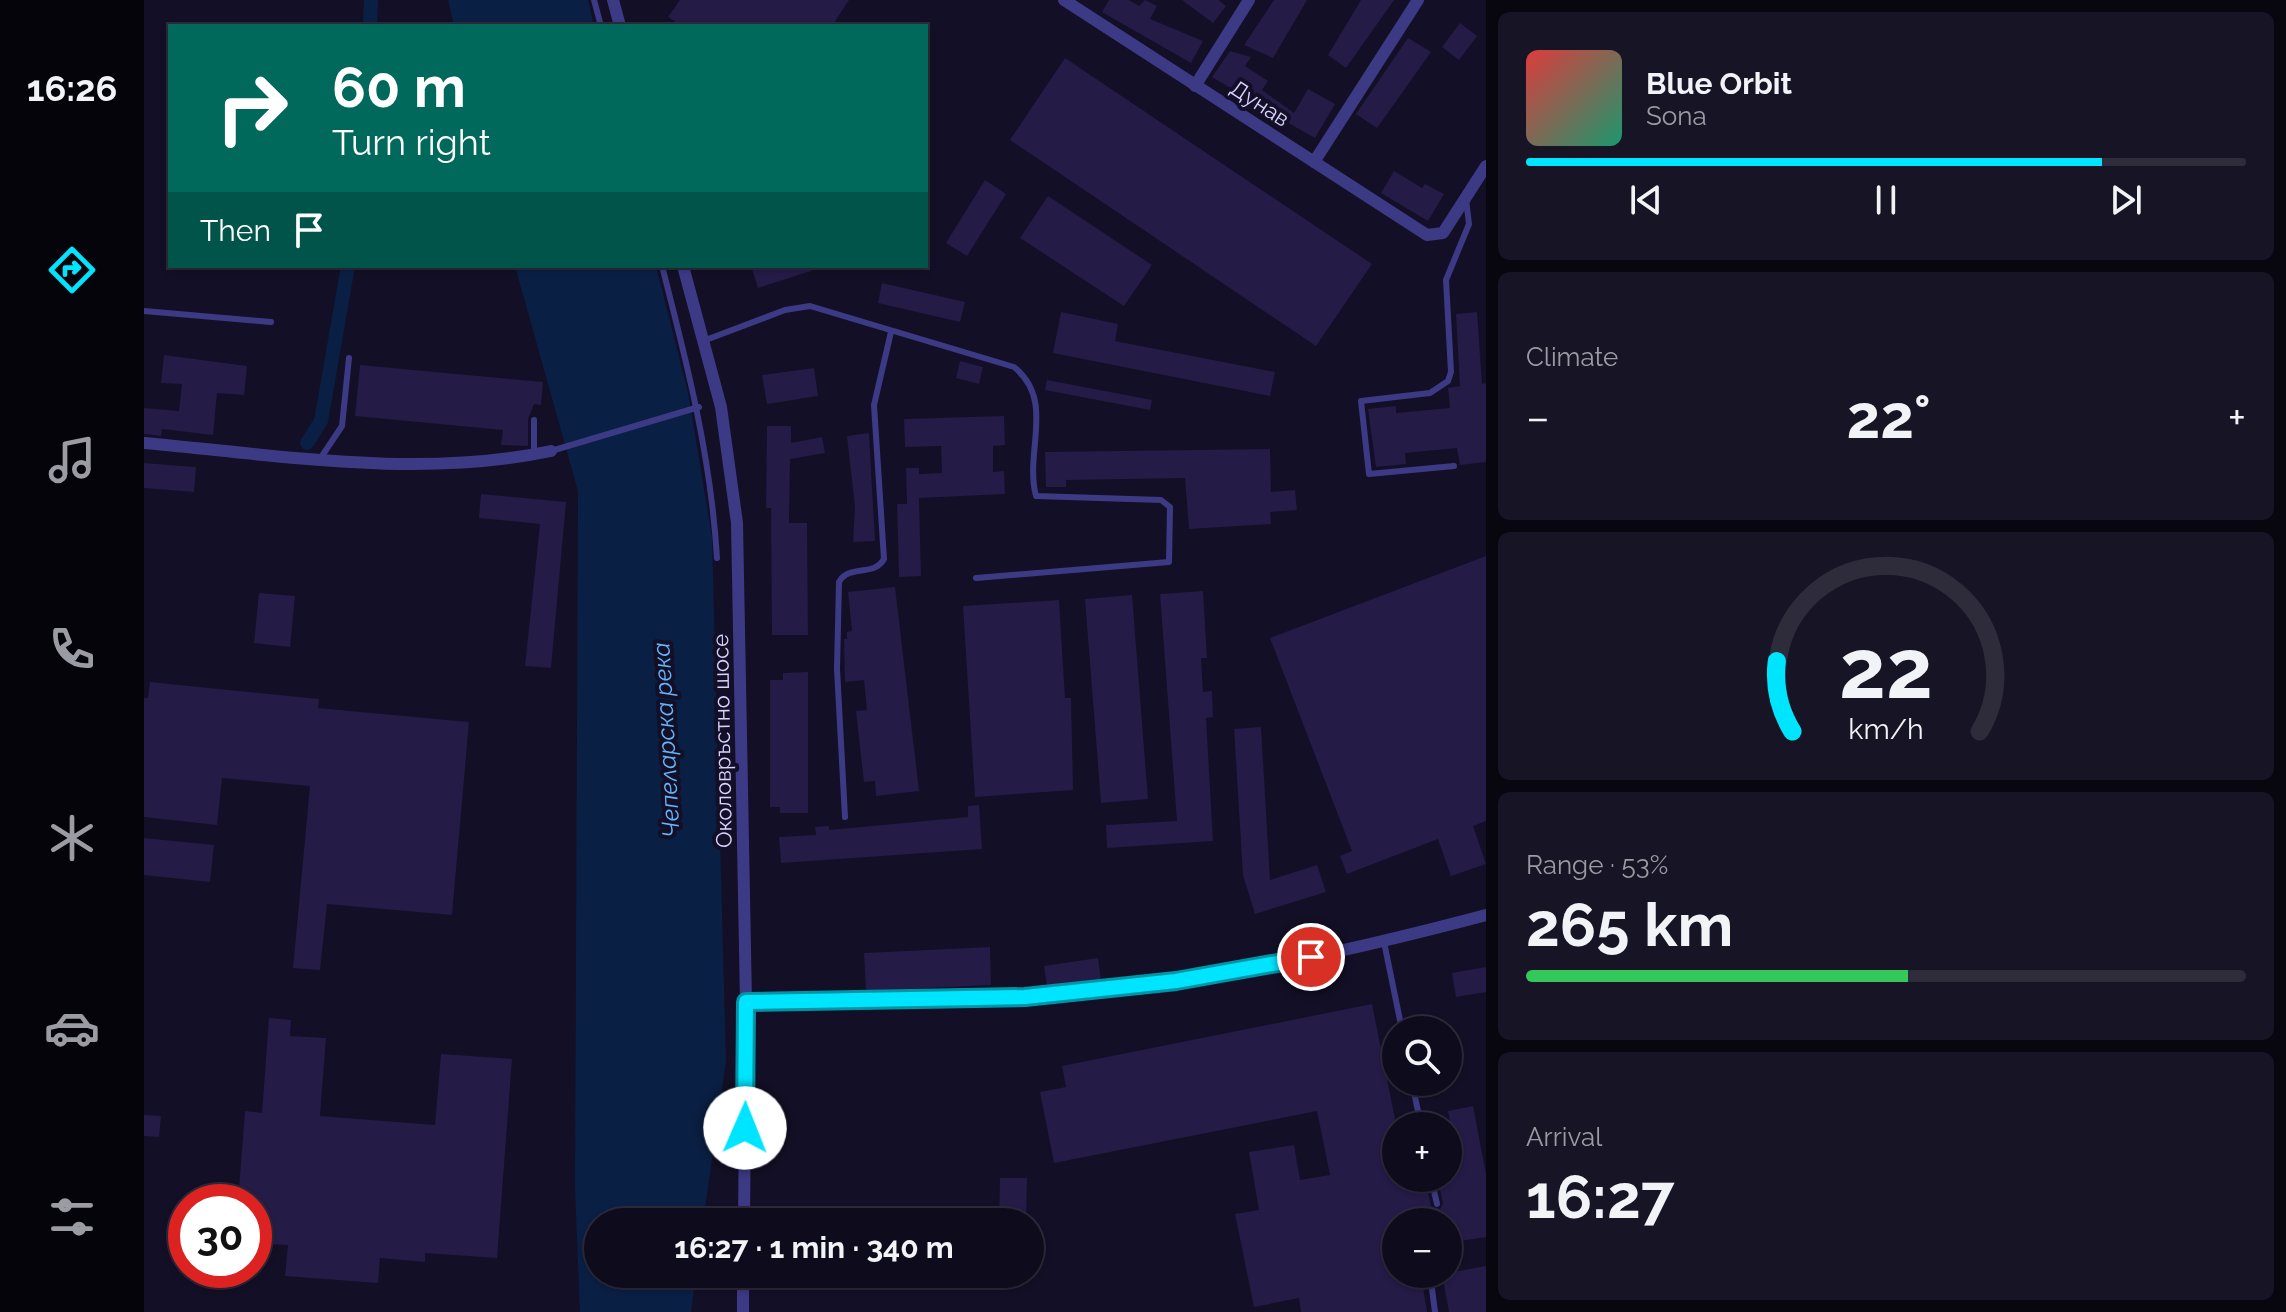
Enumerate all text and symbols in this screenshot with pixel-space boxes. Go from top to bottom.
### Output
text: 60 m [332,54,466,120]
icon: right [200,56,304,160]
text: Blue Orbit [1646,66,1792,101]
text: 16:26 [27,67,117,109]
street label: Дунав [1226,74,1294,132]
text: Sona [1646,101,1707,131]
text: Turn right [332,121,491,163]
icon: previous [1624,178,1668,222]
icon: pause [1864,178,1908,222]
icon: next [2104,178,2148,222]
icon: arrive [287,208,331,252]
text: Then [200,213,271,248]
icon: directions [44,242,100,298]
text: Climate [1526,342,1618,372]
text: 22° [1847,382,1931,452]
text: − [1526,392,1550,443]
text: + [2228,392,2246,443]
icon: music [44,432,100,488]
text: 22 [1839,620,1933,717]
icon: phone [44,621,100,677]
street label: Околовръстно шосе [707,634,737,848]
water label: Чепеларска река [646,642,686,838]
text: km/h [1848,712,1924,746]
icon: climate [44,810,100,866]
text: Range · 53% [1526,850,1668,880]
text: 265 km [1526,890,1733,960]
pin [1277,923,1345,991]
icon: arrive [1289,935,1333,979]
icon: car [44,1000,100,1056]
map controls [1382,1016,1462,1288]
button: search [1382,1016,1462,1096]
position arrow [703,1086,787,1170]
button: + [1382,1112,1462,1192]
text: Arrival [1526,1122,1602,1152]
text: 16:27 [1526,1162,1674,1232]
speed limit sign: 30 [168,1184,272,1288]
icon: filters [44,1189,100,1245]
button: − [1382,1208,1462,1288]
text: 16:27 · 1 min · 340 m [674,1230,954,1265]

